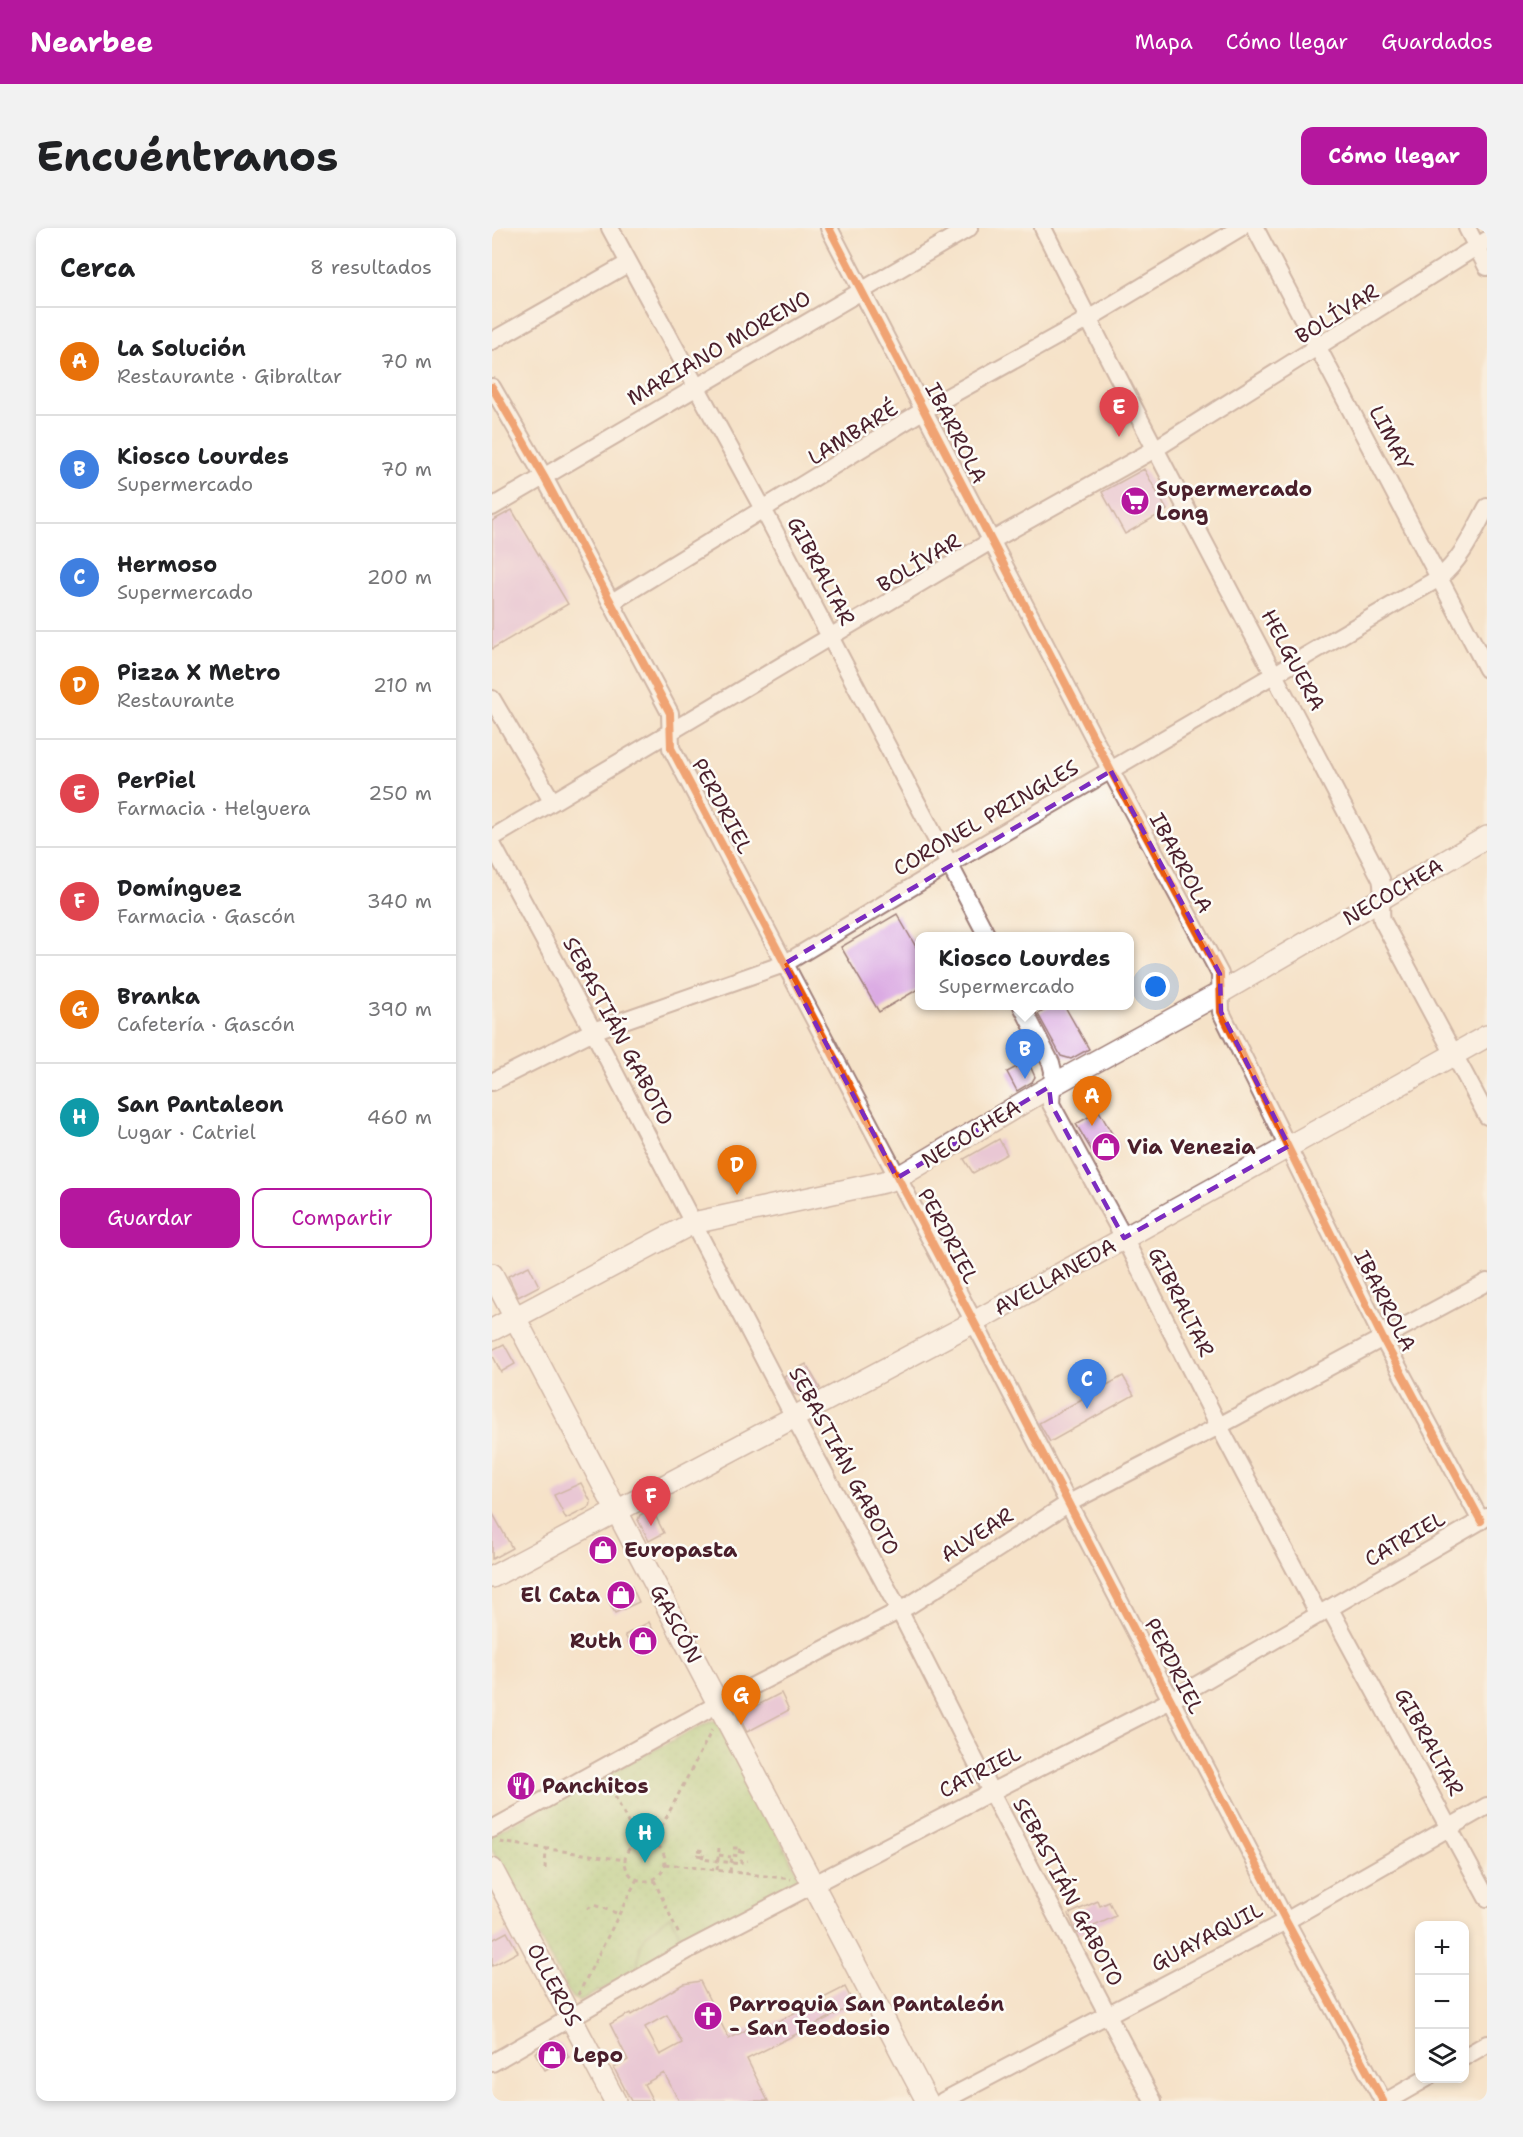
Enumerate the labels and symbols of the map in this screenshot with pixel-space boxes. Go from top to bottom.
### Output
street label: BOLÍVAR [1290,277,1384,351]
street label: MARIANO MORENO [622,284,816,412]
street label: IBARROLA [919,378,993,488]
pin: E [1100,388,1138,437]
street label: LAMBARÉ [802,393,903,472]
street label: LIMAY [1362,401,1420,476]
place label: Supermercado Long [1156,475,1312,527]
supermarket icon: Supermercado Long [1119,485,1151,517]
street label: GIBRALTAR [781,512,861,630]
street label: BOLÍVAR [871,526,966,599]
street label: HELGUERA [1255,604,1331,716]
street label: PERDRIEL [685,753,759,859]
street label: CORONEL PRINGLES [888,754,1084,882]
street label: IBARROLA [1143,808,1219,918]
street label: NECOCHEA [1338,852,1448,932]
street label: SEBASTIÁN GABOTO [556,931,680,1130]
your location [1141,972,1170,1001]
pin: B [1006,1030,1044,1079]
pin: A [1072,1076,1112,1126]
street label: NECOCHEA [916,1093,1026,1175]
shop icon: Via Venezia [1090,1131,1122,1163]
place label: Via Venezia [1127,1133,1256,1161]
pin: D [718,1146,756,1195]
street label: PERDRIEL [911,1183,985,1289]
street label: AVELLANEDA [989,1232,1121,1322]
street label: GIBRALTAR [1141,1243,1221,1361]
street label: IBARROLA [1348,1246,1422,1356]
pin: C [1068,1360,1106,1409]
street label: SEBASTIÁN GABOTO [782,1361,906,1560]
pin: F [632,1476,670,1526]
street label: ALVEAR [935,1501,1019,1569]
street label: CATRIEL [1360,1504,1451,1573]
shop icon: Europasta [587,1534,619,1566]
place label: Europasta [624,1536,738,1564]
shop icon: El Cata [605,1579,637,1611]
street label: GASCÓN [644,1579,709,1668]
place label: El Cata [520,1581,601,1609]
street label: PERDRIEL [1138,1613,1210,1719]
shop icon: Ruth [627,1625,659,1657]
place label: Ruth [570,1627,622,1655]
pin: G [722,1676,760,1725]
street label: GIBRALTAR [1388,1683,1470,1801]
street label: CATRIEL [934,1739,1026,1805]
restaurant icon: Panchitos [505,1770,537,1802]
place label: Panchitos [542,1772,648,1800]
street label: SEBASTIÁN GABOTO [1006,1792,1130,1991]
pin: H [626,1814,664,1863]
street label: GUAYAQUIL [1146,1896,1268,1978]
street label: OLLEROS [520,1938,588,2032]
place label: Parroquia San Pantaleón - San Teodosio [729,1990,1004,2042]
church icon: Parroquia San Pantaleón - San Teodosio [692,2000,724,2032]
shop icon: Lepo [536,2039,568,2071]
place label: Lepo [573,2041,623,2069]

